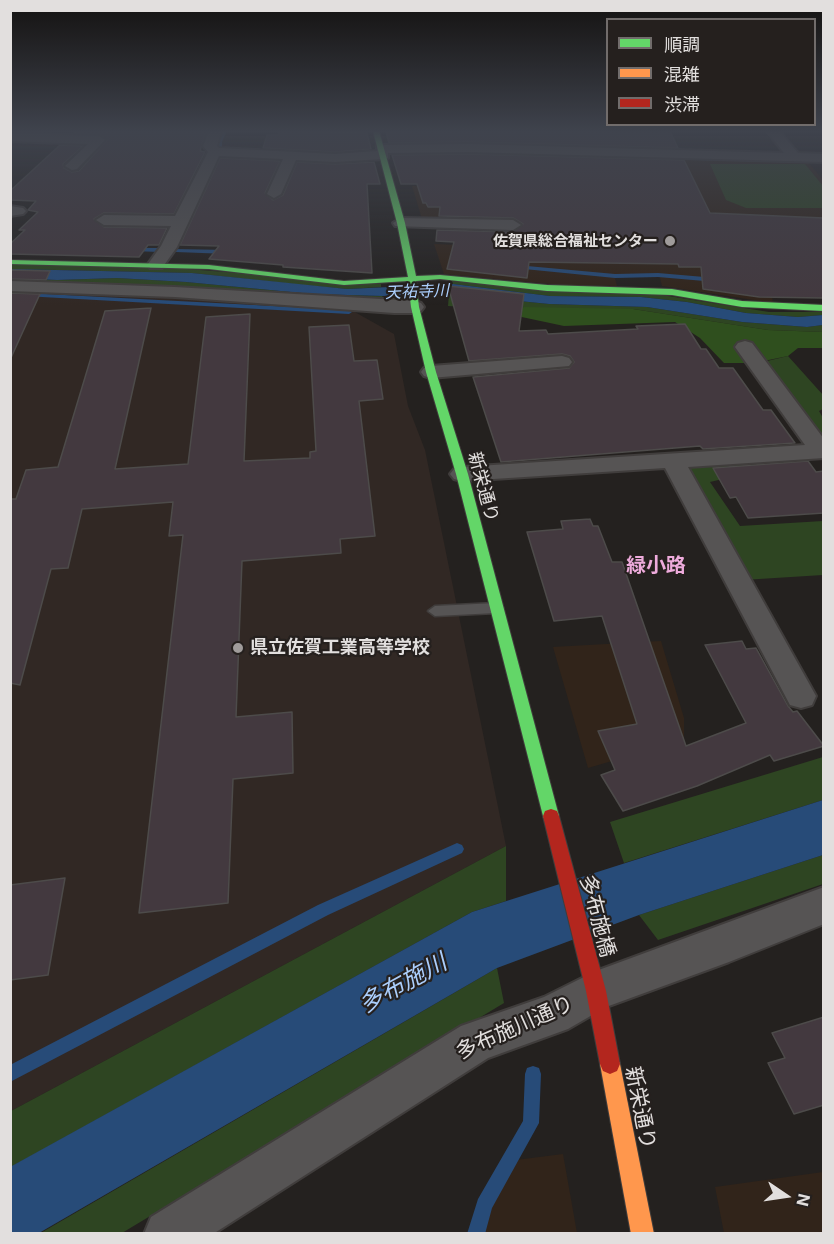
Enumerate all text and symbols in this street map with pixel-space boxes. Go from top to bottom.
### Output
legend [606,18,816,126]
text: 順調 [664,34,700,55]
text: 混雑 [664,64,700,85]
text: 渋滞 [664,94,700,115]
place label: 佐賀県総合福祉センター [493,232,658,250]
marker: 佐賀県総合福祉センター [663,234,677,248]
water label: 天祐寺川 [385,281,449,303]
street label: 新栄通り [463,449,503,525]
district label: 緑小路 [626,554,686,578]
place label: 県立佐賀工業高等学校 [250,637,430,659]
marker: 県立佐賀工業高等学校 [231,641,245,655]
street label: 多布施橋 [574,872,620,960]
water label: 多布施川 [354,948,452,1020]
street label: 多布施川通り [452,991,578,1065]
street label: 新栄通り [620,1064,660,1152]
north arrow [756,1166,816,1226]
text: N [792,1192,815,1208]

